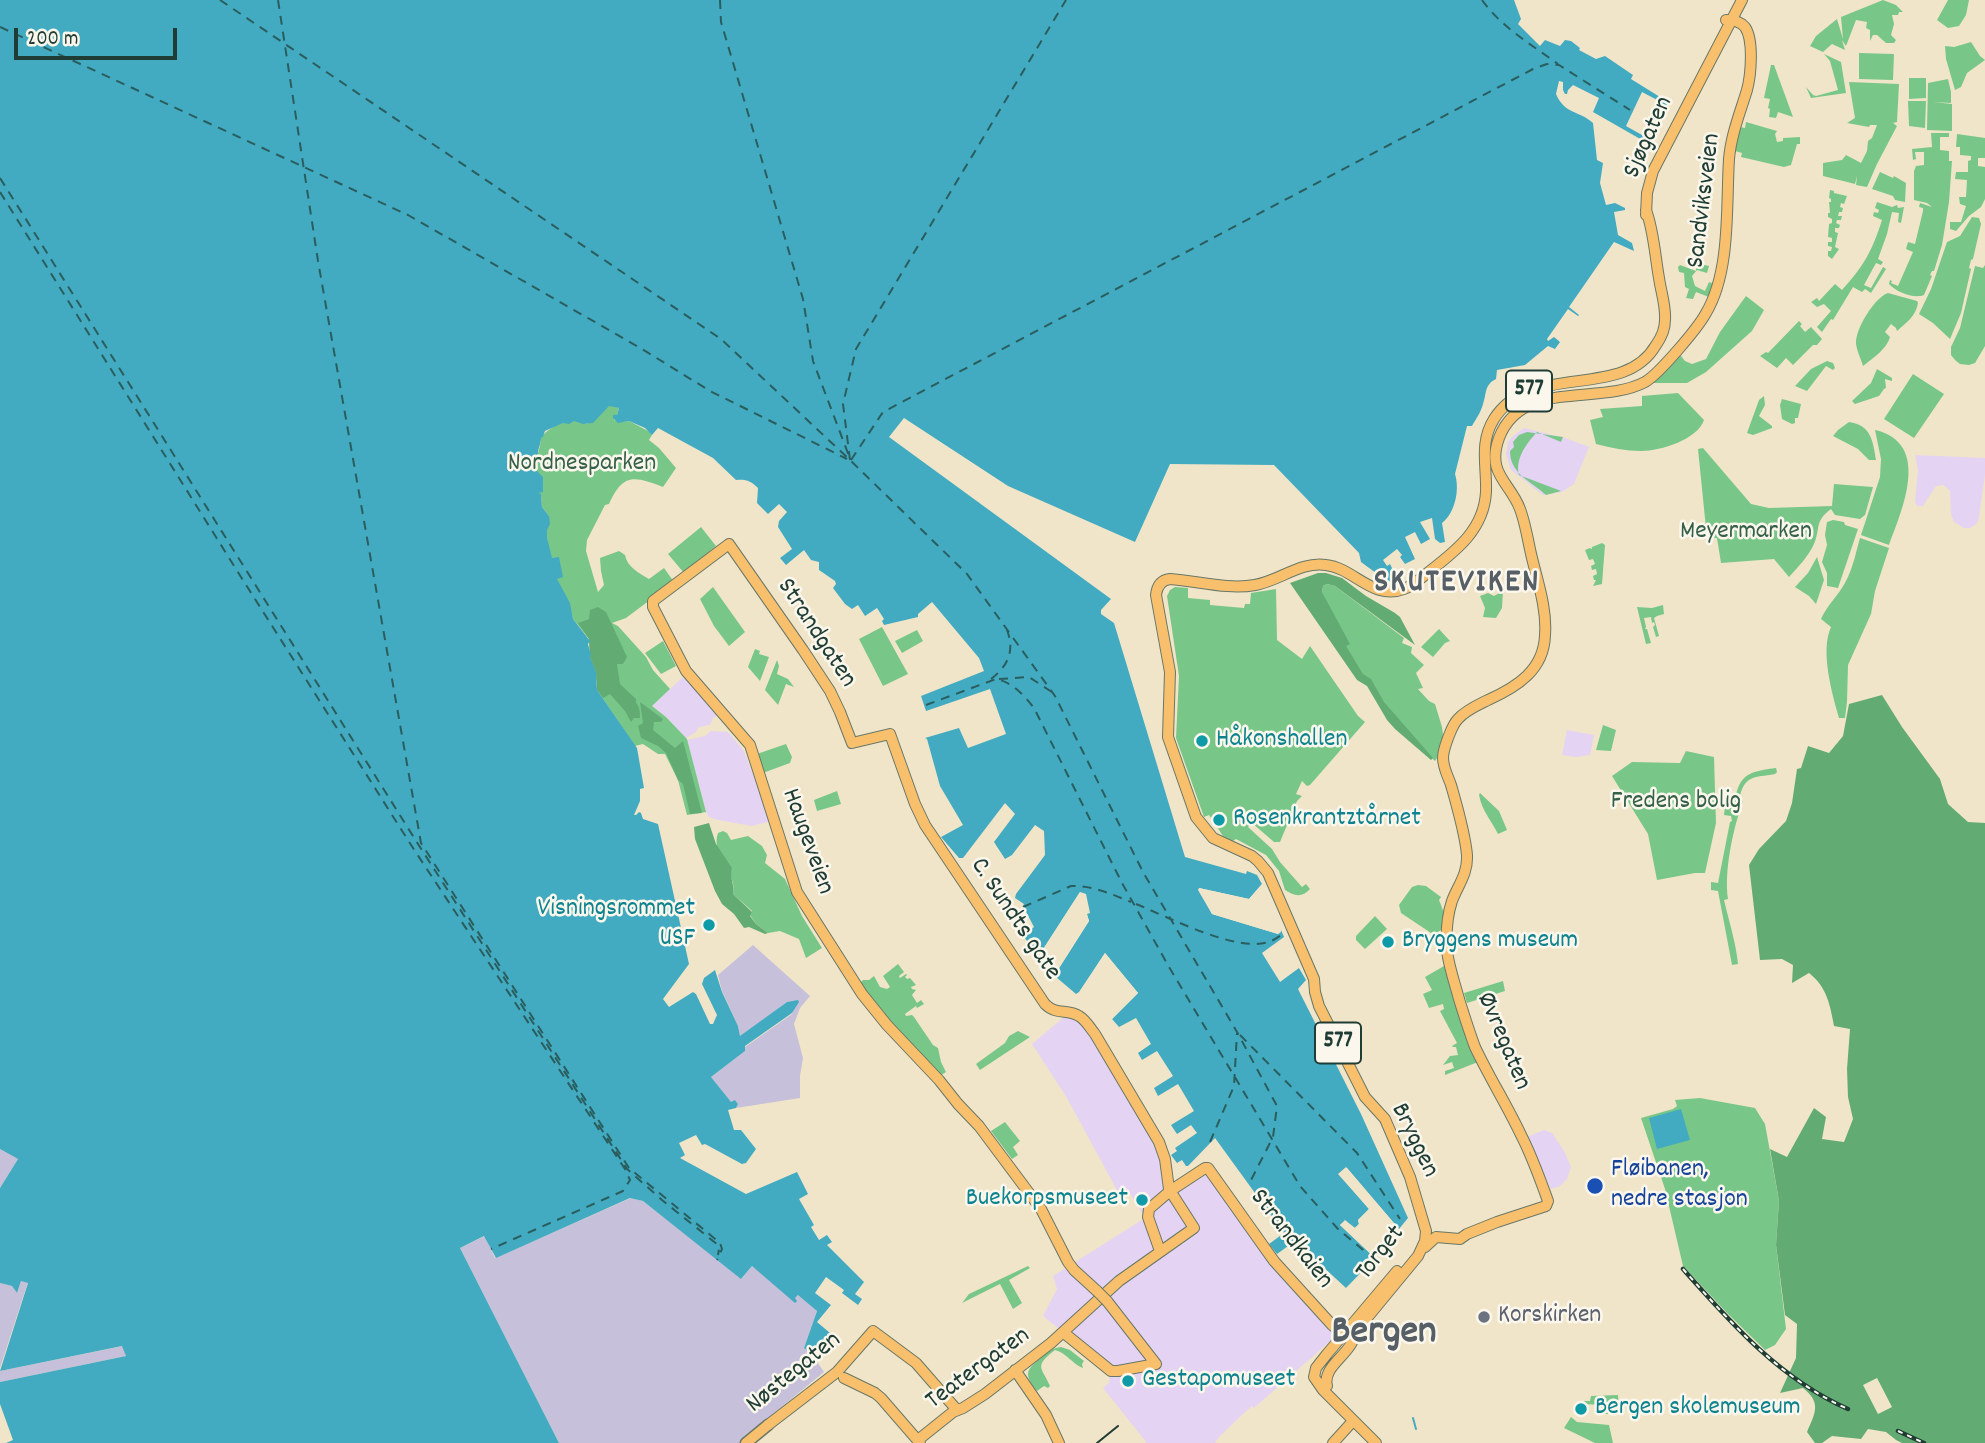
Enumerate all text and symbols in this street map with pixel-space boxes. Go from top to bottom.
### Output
scale bar [18,14,180,58]
text: 200 m [27,25,78,55]
street label: Sjøgaten [1618,92,1682,184]
street label: Sandviksveien [1682,132,1730,270]
road number: 577 [1506,370,1552,412]
park label: Nordnesparken [508,449,656,481]
park label: Meyermarken [1680,517,1812,549]
district label: SKUTEVIKEN [1375,565,1539,605]
street label: Strandgaten [768,574,862,694]
place label: Håkonshallen [1216,725,1347,757]
marker: Håkonshallen [1194,733,1210,749]
street label: Haugeveien [773,785,839,899]
park label: Fredens bolig [1611,787,1741,819]
place label: Rosenkrantztårnet [1233,804,1421,836]
marker: Rosenkrantztårnet [1211,812,1227,828]
street label: C. Sundts gate [962,853,1066,987]
place label: Visningsrommet USF [538,894,695,956]
marker: Visningsrommet USF [701,917,717,933]
place label: Bryggens museum [1402,926,1578,958]
marker: Bryggens museum [1380,934,1396,950]
street label: Øvregaten [1468,989,1536,1095]
road number: 577 [1315,1023,1361,1064]
street label: Bryggen [1382,1099,1444,1183]
place label: Fløibanen, nedre stasjon [1611,1155,1748,1216]
marker: Fløibanen, nedre stasjon [1585,1176,1605,1196]
place label: Buekorpsmuseet [966,1184,1128,1216]
street label: Strandkaien [1241,1184,1339,1296]
marker: Buekorpsmuseet [1134,1192,1150,1208]
street label: Torget [1351,1220,1413,1288]
place label: Korskirken [1498,1301,1601,1333]
marker: Korskirken [1476,1309,1492,1325]
district label: Bergen [1332,1312,1436,1360]
street label: Teatergaten [921,1322,1037,1418]
street label: Nøstegaten [741,1326,849,1422]
place label: Gestapomuseet [1142,1365,1295,1397]
marker: Gestapomuseet [1120,1373,1136,1389]
place label: Bergen skolemuseum [1595,1393,1801,1425]
marker: Bergen skolemuseum [1573,1401,1589,1417]

